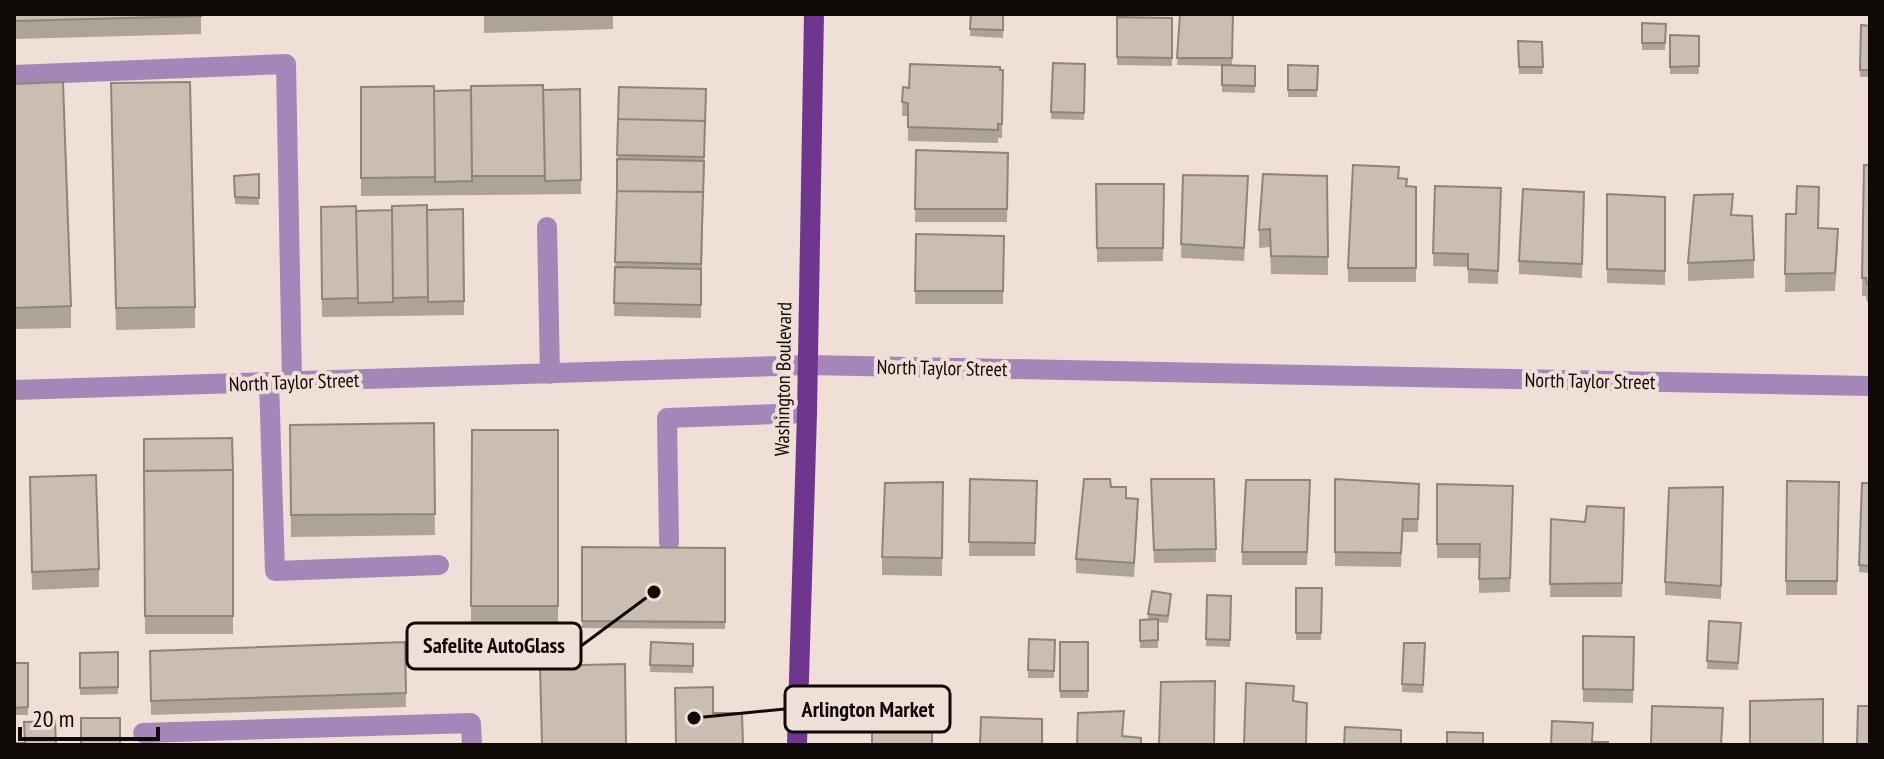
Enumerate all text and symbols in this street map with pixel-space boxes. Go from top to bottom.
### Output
street label: Washington Boulevard [769,302,797,456]
street label: North Taylor Street [877,354,1008,382]
street label: North Taylor Street [228,367,360,397]
street label: North Taylor Street [1525,367,1656,395]
callout: Safelite AutoGlass [407,623,581,669]
text: Safelite AutoGlass [423,631,565,659]
callout: Arlington Market [785,686,950,732]
scale bar [20,691,158,741]
text: Arlington Market [801,695,935,723]
text: 20 m [32,703,74,734]

